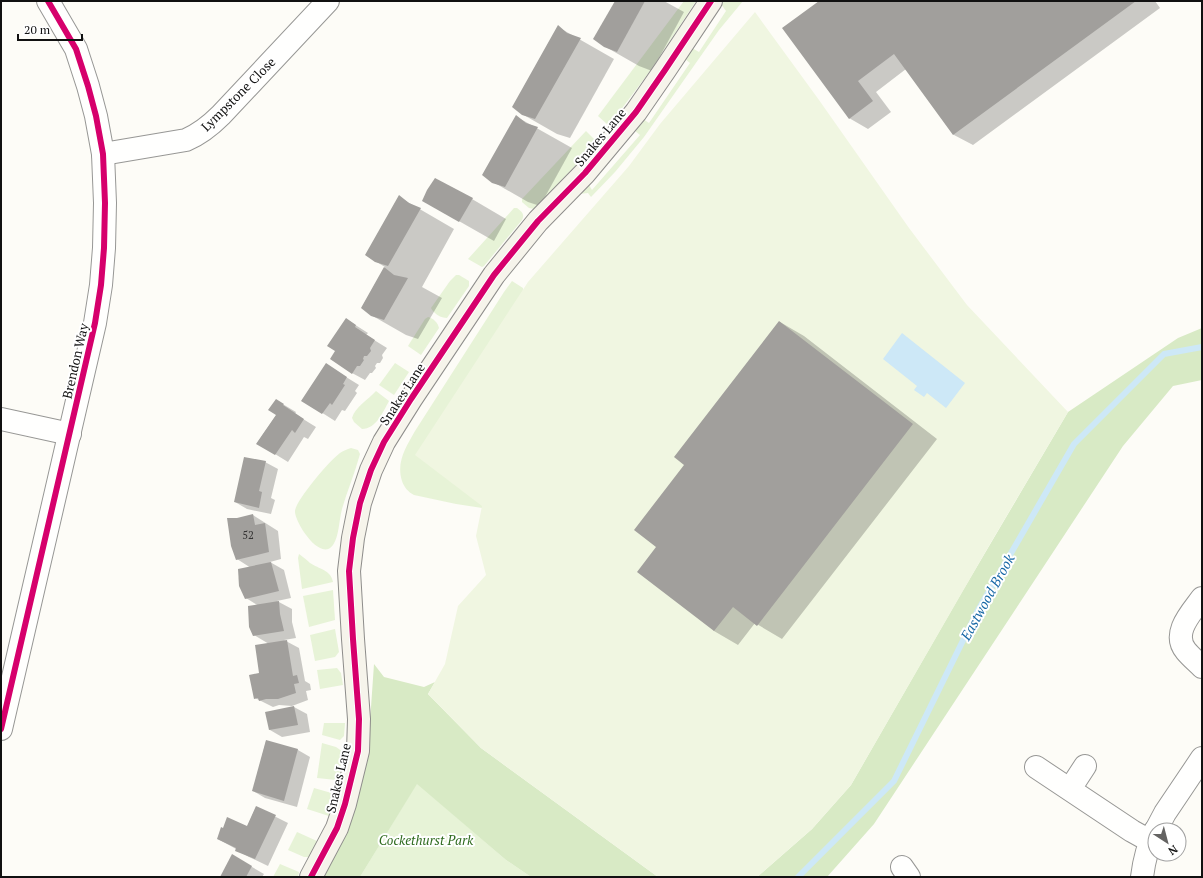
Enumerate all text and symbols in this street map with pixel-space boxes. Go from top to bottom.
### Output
scale bar [18,16,82,42]
text: 20 m [24,22,51,37]
street label: Lympstone Close [197,53,279,135]
street label: Snakes Lane [570,104,630,170]
street label: Brendon Way [58,321,93,401]
street label: Snakes Lane [375,359,429,429]
house number: 52 [242,528,254,542]
water label: Eastwood Brook [955,550,1019,644]
street label: Snakes Lane [321,741,355,815]
north arrow [1147,822,1187,862]
park label: Cockethurst Park [379,831,474,849]
text: N [1165,842,1180,859]

